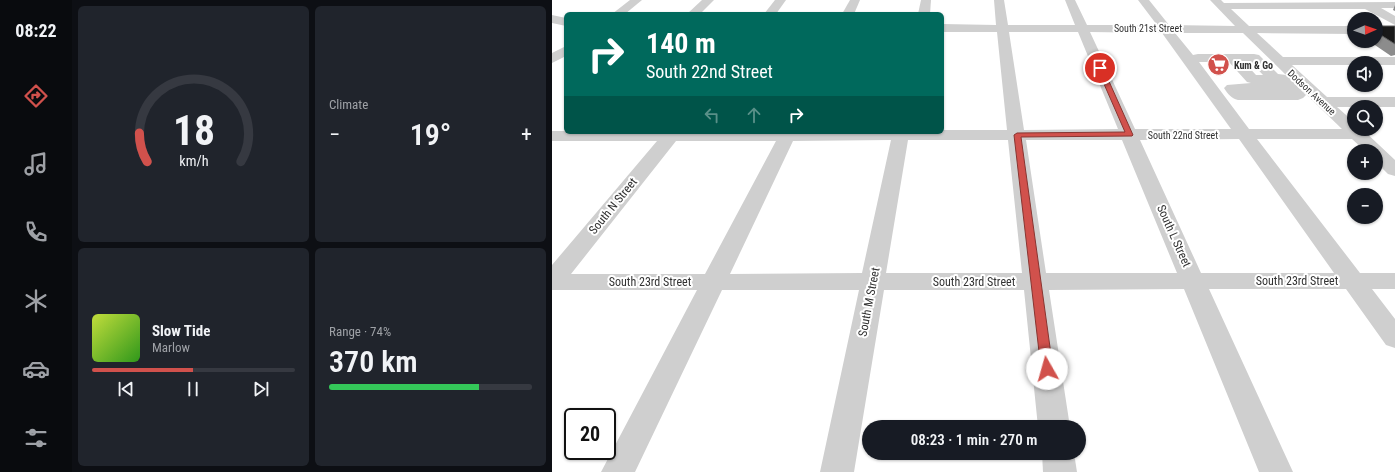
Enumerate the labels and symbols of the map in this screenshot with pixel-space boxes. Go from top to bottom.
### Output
north arrow [1347,12,1383,48]
street label: South 21st Street [1114,23,1182,34]
pin [1083,51,1117,85]
supermarket icon: Kum & Go [1205,52,1231,78]
place label: Kum & Go [1234,60,1273,71]
street label: Dodson Avenue [1286,67,1338,117]
street label: South 22nd Street [1148,130,1218,141]
street label: South N Street [586,175,640,237]
street label: South L Street [1154,203,1194,270]
street label: South M Street [855,266,883,338]
street label: South 23rd Street [1256,274,1339,288]
street label: South 23rd Street [609,275,692,289]
street label: South 23rd Street [933,275,1016,289]
position arrow [1026,348,1068,390]
speed limit sign: 20 [564,408,616,460]

